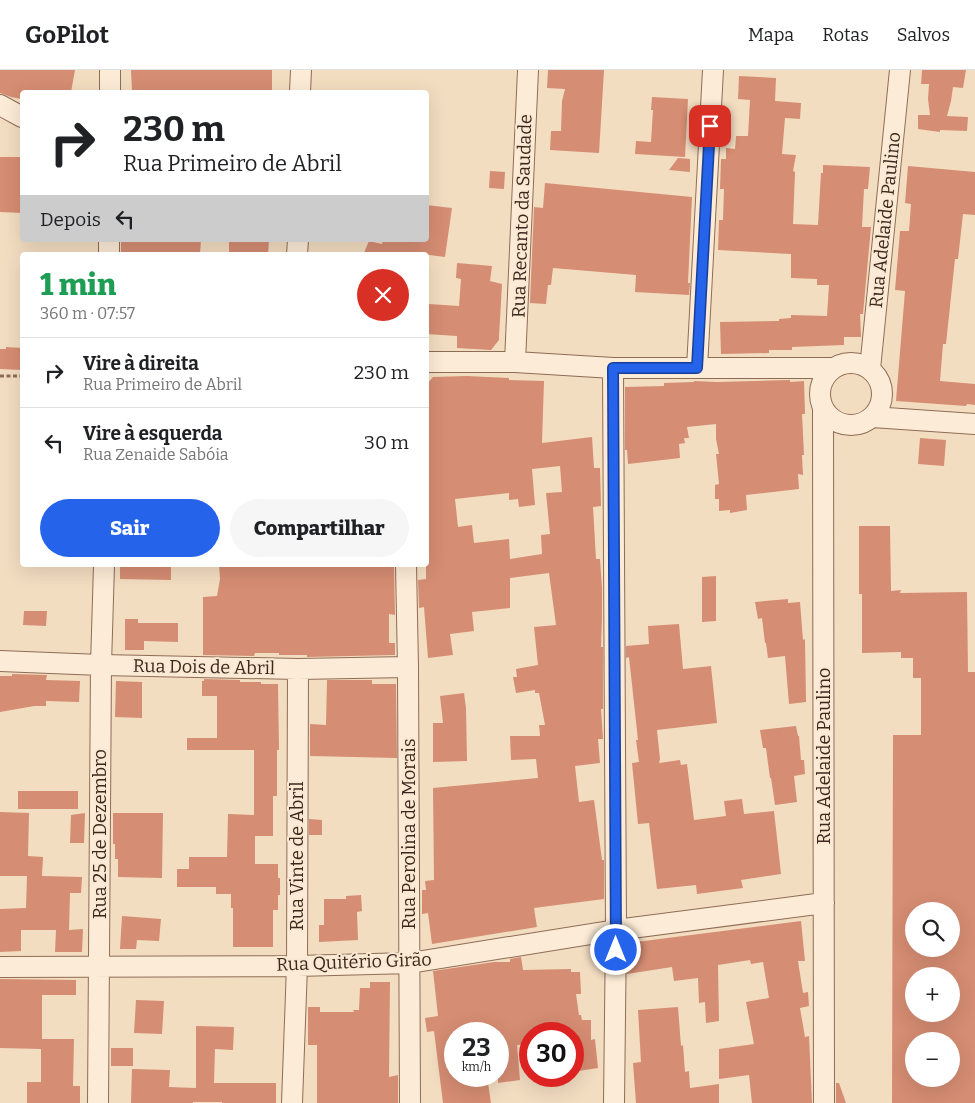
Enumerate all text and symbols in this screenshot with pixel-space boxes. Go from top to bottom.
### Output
text: GoPilot [25,21,109,49]
text: Mapa [748,24,794,46]
text: Rotas [822,24,869,46]
text: Salvos [897,24,950,46]
pin [689,105,731,147]
text: 230 m [123,108,225,150]
icon: right [40,110,105,175]
icon: arrive [696,112,724,140]
street label: Rua Recanto da Saudade [507,114,537,318]
street label: Rua Adelaide Paulino [865,131,905,309]
text: Rua Primeiro de Abril [123,150,342,177]
icon: left [111,205,139,233]
text: Depois [40,208,101,231]
text: 1 min [40,267,116,303]
button: close [357,269,409,321]
text: 360 m · 07:57 [40,304,135,323]
text: Vire à direita [83,352,199,375]
icon: right [40,359,68,387]
text: 230 m [354,361,409,384]
text: Rua Primeiro de Abril [83,375,242,394]
text: Vire à esquerda [83,422,222,445]
icon: left [40,429,68,457]
text: 30 m [364,431,409,454]
text: Rua Zenaide Sabóia [83,445,228,464]
button: Sair [40,499,220,557]
button: Compartilhar [230,499,409,557]
street label: Rua Dois de Abril [133,655,275,679]
street label: Rua Adelaide Paulino [813,668,835,844]
street label: Rua Perolina de Morais [398,738,420,930]
street label: Rua 25 de Dezembro [89,749,111,919]
street label: Rua Vinte de Abril [286,781,308,931]
map controls [905,902,960,1087]
button: search [905,902,960,957]
position arrow [589,923,641,975]
street label: Rua Quitério Girão [276,948,432,976]
button: + [905,967,960,1022]
speed limit sign: 30 [519,1022,584,1087]
button: − [905,1032,960,1087]
text: 23 [462,1033,491,1063]
text: km/h [462,1060,491,1074]

